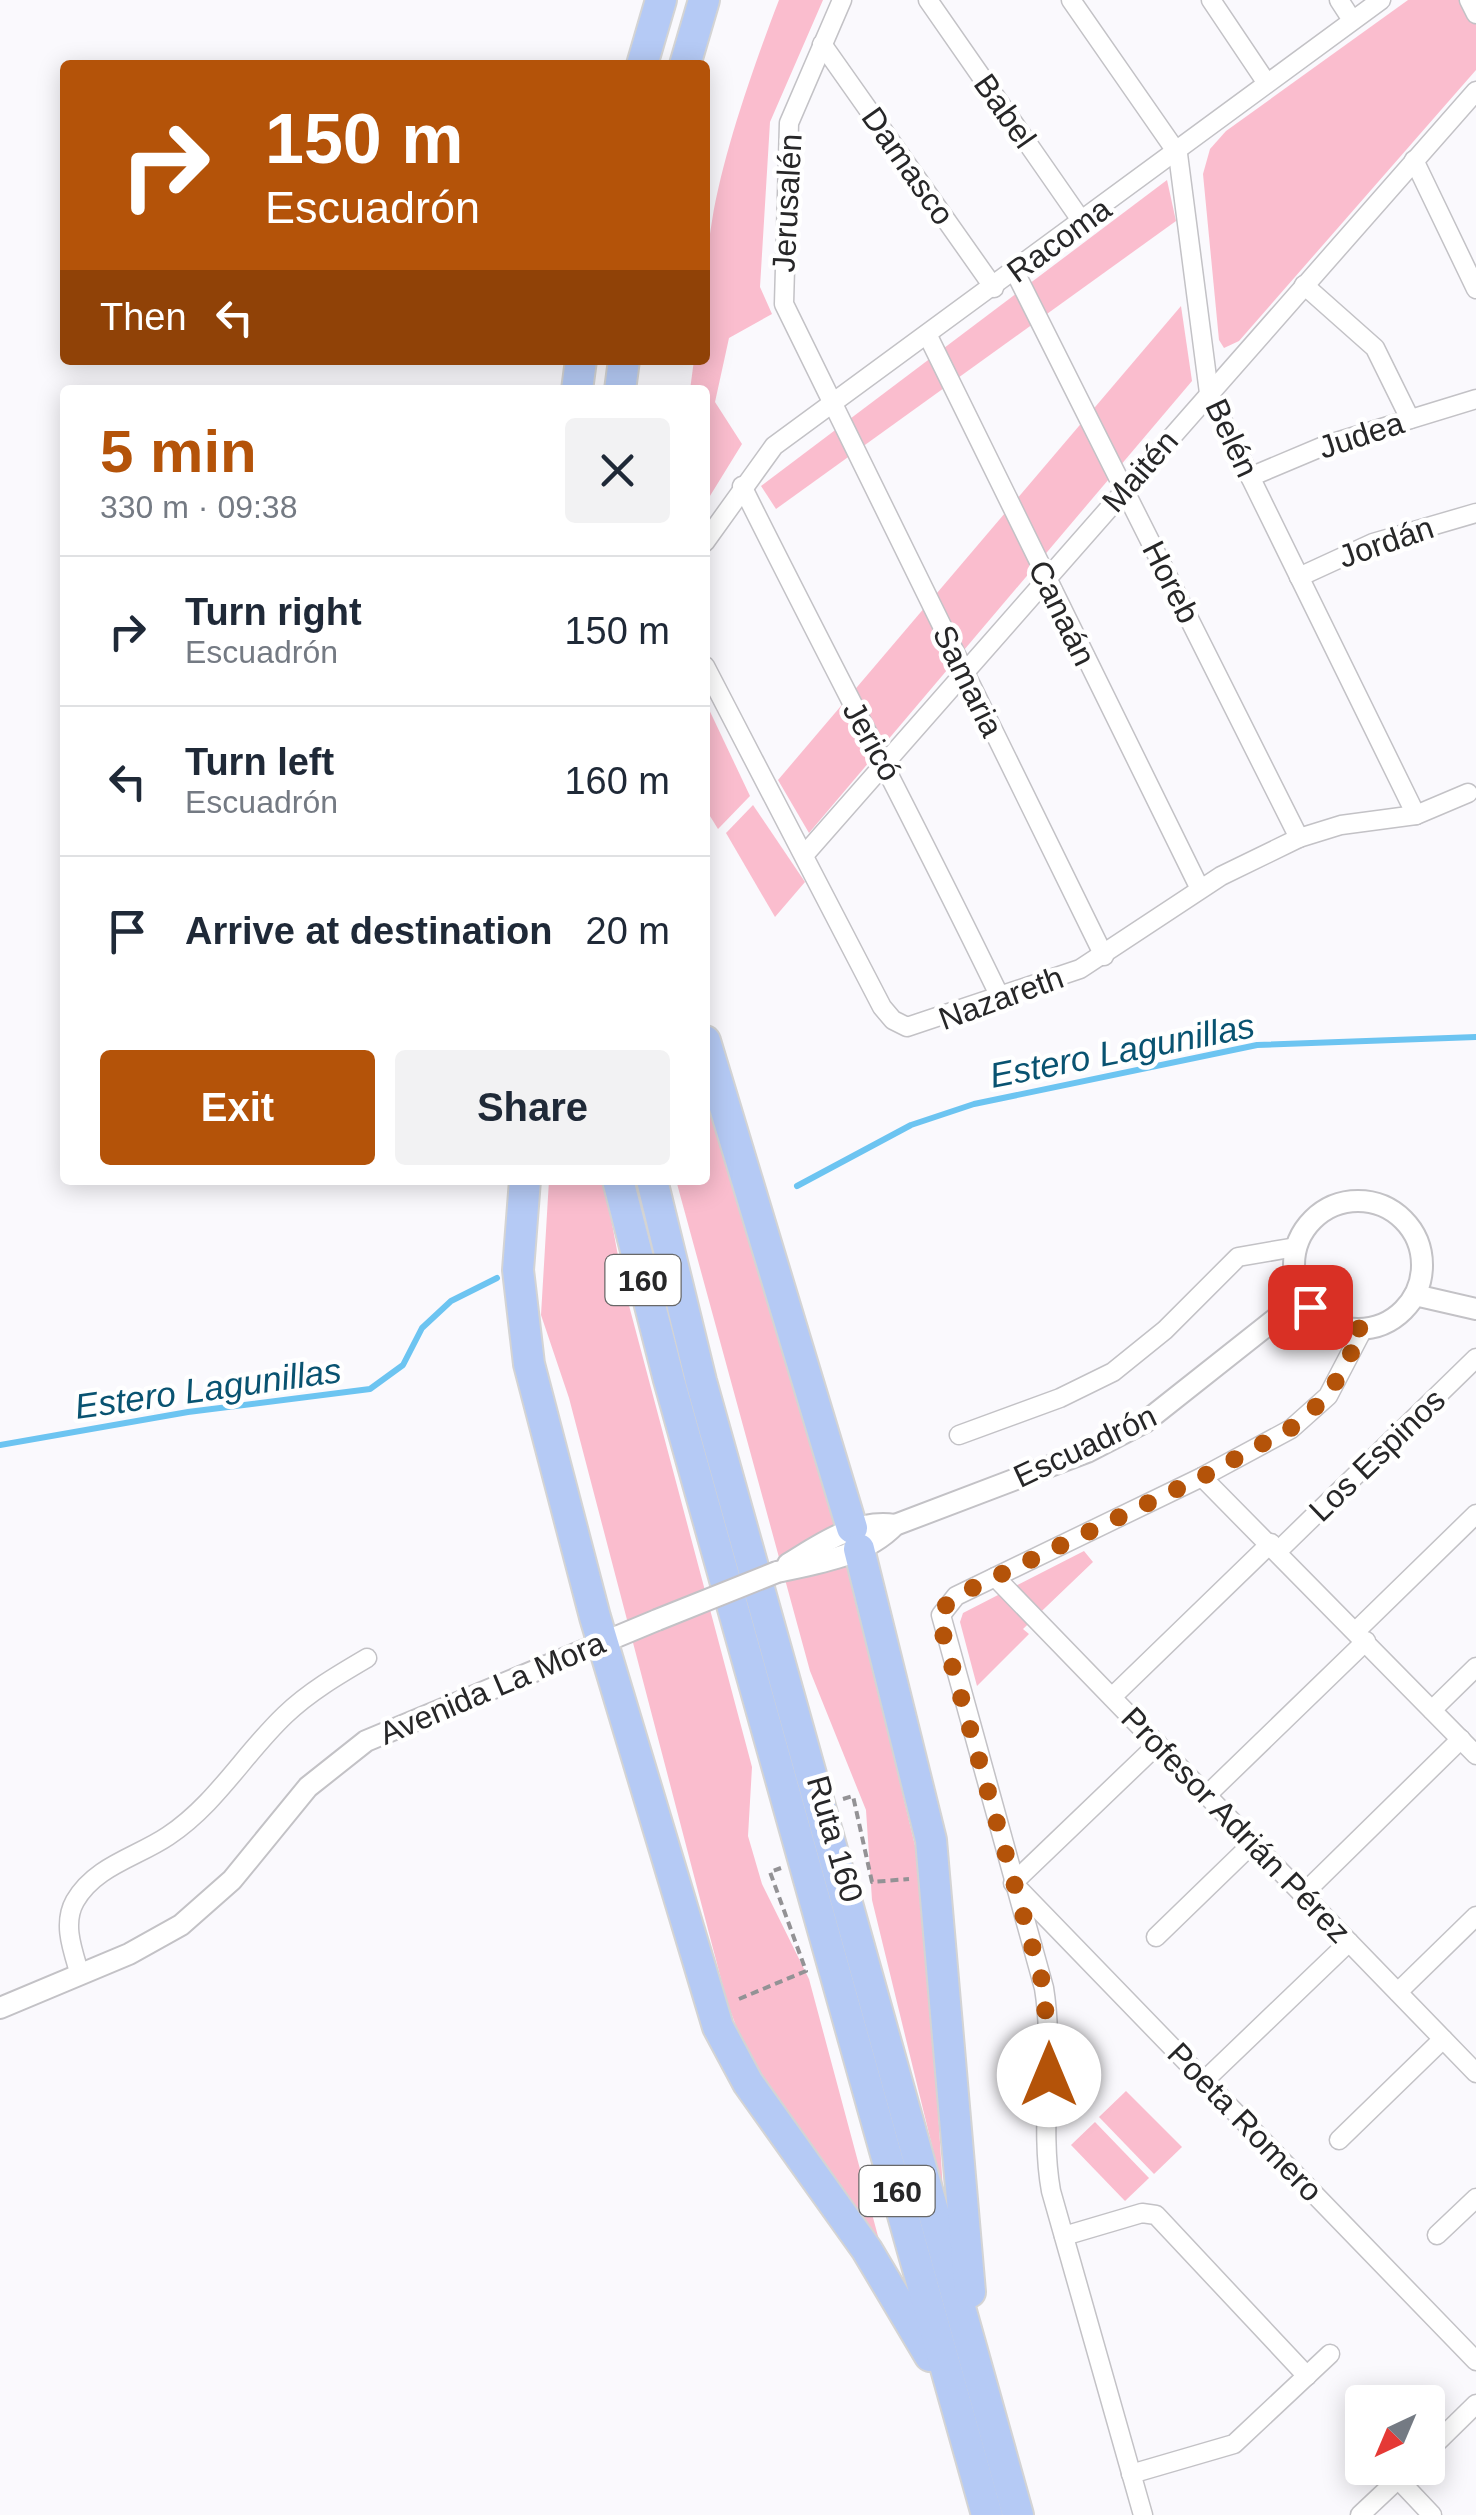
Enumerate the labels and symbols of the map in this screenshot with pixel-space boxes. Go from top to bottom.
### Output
street label: Babel [967,67,1043,155]
street label: Damasco [854,100,962,232]
street label: Jerusalén [765,133,809,273]
street label: Racoma [1000,190,1118,290]
street label: Belén [1198,393,1266,483]
street label: Judea [1314,404,1408,466]
street label: Maitén [1095,423,1185,519]
street label: Jordán [1334,509,1438,575]
street label: Horeb [1135,535,1207,629]
street label: Canaán [1021,555,1103,671]
street label: Samaria [926,620,1010,743]
street label: Jericó [836,695,908,787]
street label: Nazareth [934,959,1068,1037]
water label: Estero Lagunillas [986,1005,1258,1095]
road number: 160 [606,1255,680,1305]
pin [1268,1265,1353,1350]
water label: Estero Lagunillas [72,1350,344,1426]
street label: Los Espinos [1302,1382,1452,1528]
street label: Escuadrón [1008,1397,1162,1495]
street label: Avenida La Mora [374,1624,610,1752]
street label: Profesor Adrián Pérez [1114,1700,1358,1950]
street label: Ruta 160 [800,1772,870,1906]
position arrow [997,2023,1101,2127]
street label: Poeta Romero [1160,2035,1330,2209]
road number: 160 [860,2166,934,2216]
north arrow [1345,2385,1445,2485]

